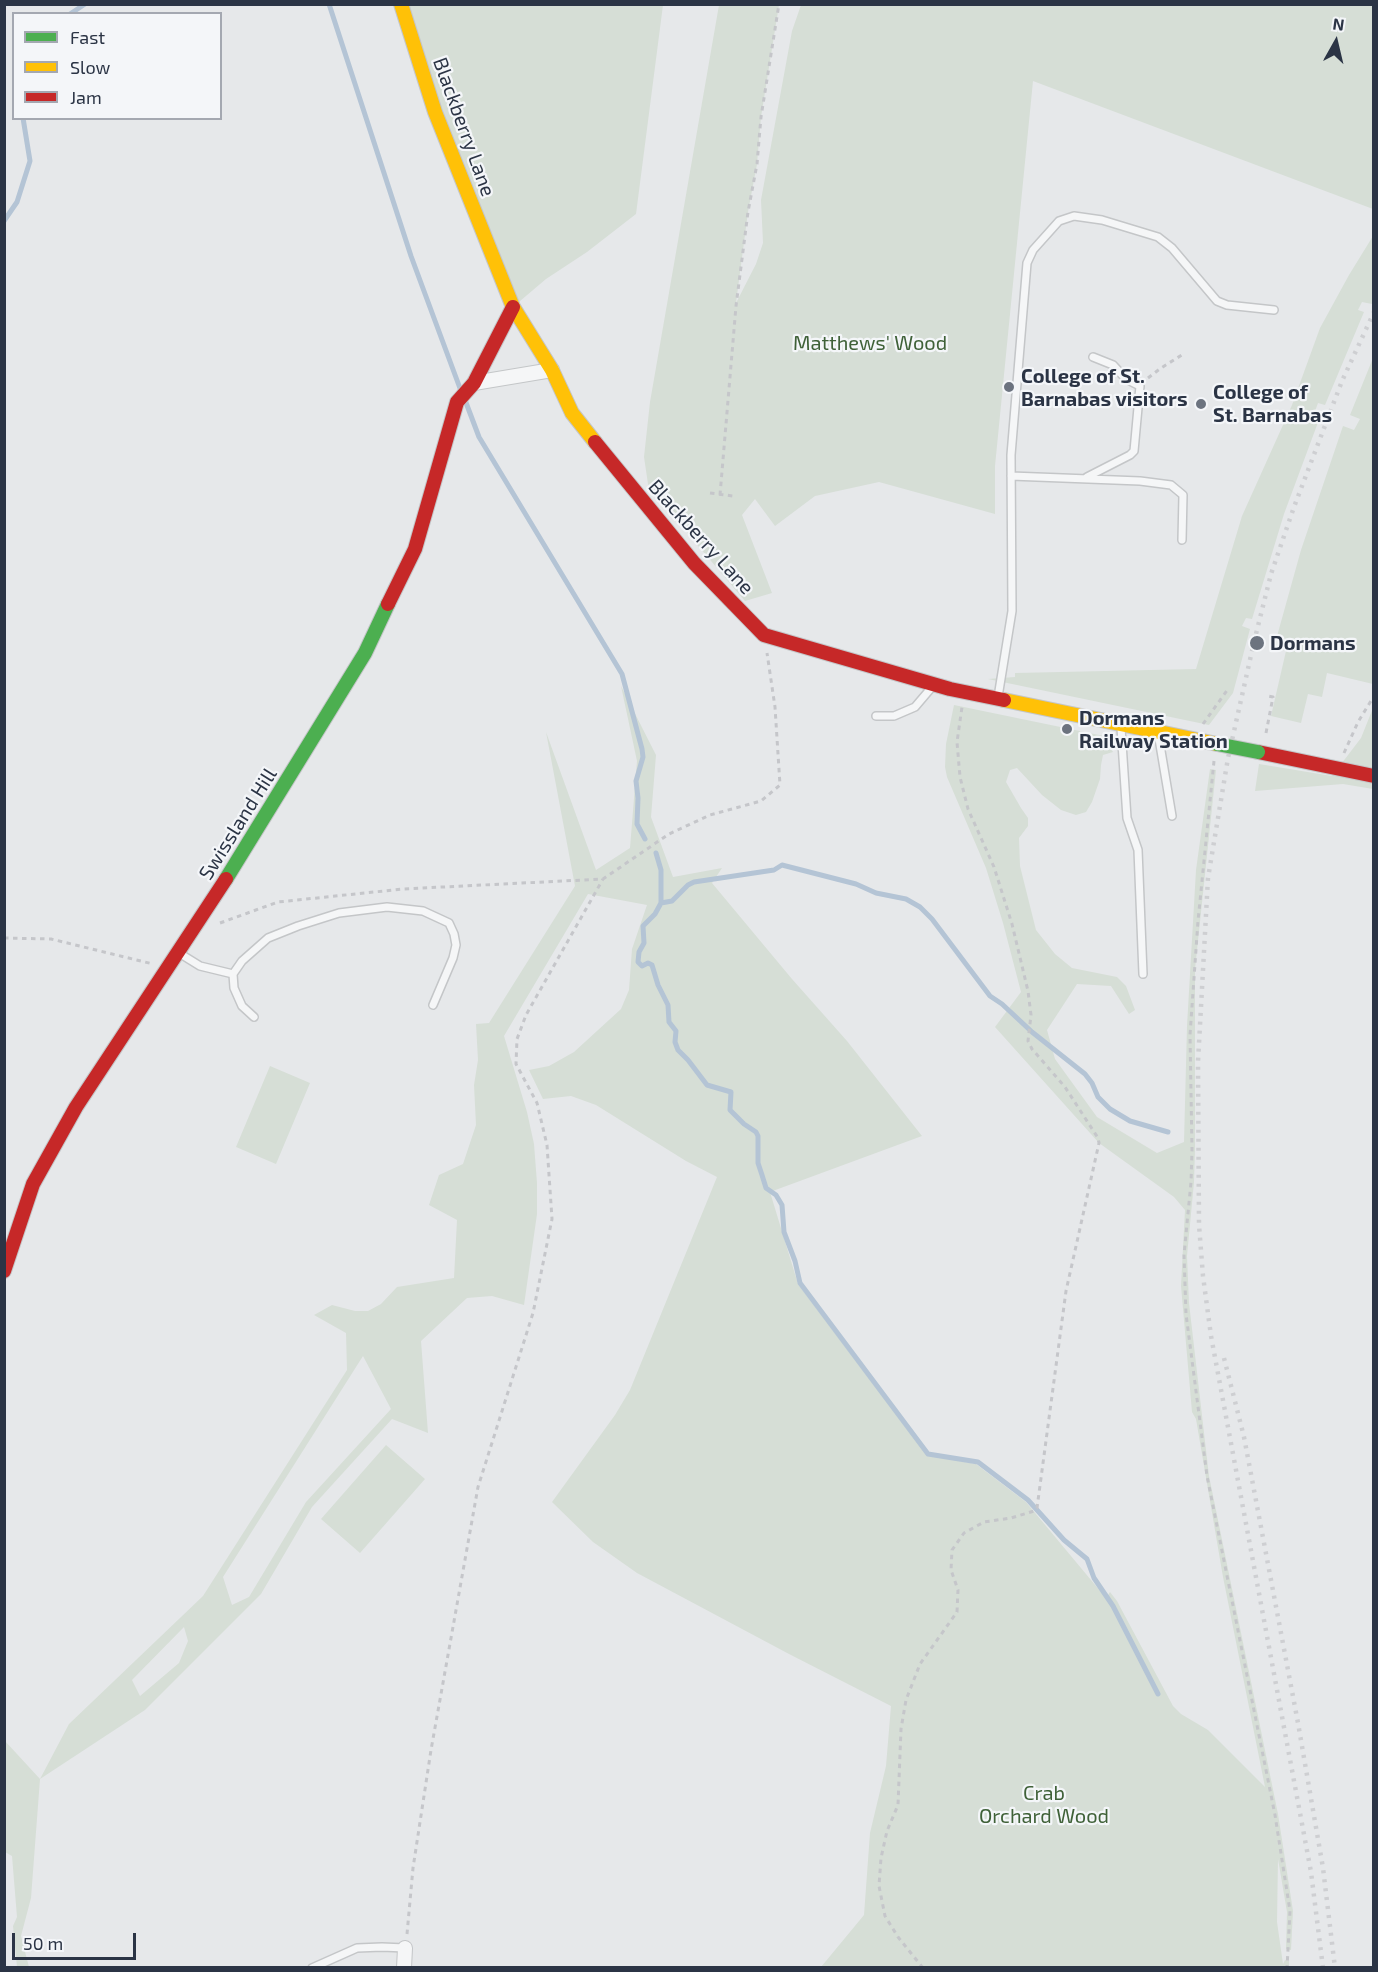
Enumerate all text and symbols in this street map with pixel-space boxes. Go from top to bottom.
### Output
legend [12,12,222,120]
north arrow [1306,12,1366,72]
text: N [1332,13,1346,34]
text: Fast [70,26,105,48]
street label: Blackberry Lane [428,54,500,200]
text: Slow [70,56,110,78]
text: Jam [70,86,102,108]
park label: Matthews' Wood [793,331,947,355]
place label: College of St. Barnabas visitors [1021,364,1188,411]
marker: College of St. Barnabas visitors [1002,380,1016,394]
place label: College of St. Barnabas [1213,380,1332,427]
marker: College of St. Barnabas [1194,397,1208,411]
street label: Blackberry Lane [643,475,759,599]
place label: Dormans [1270,631,1356,655]
marker: Dormans [1248,634,1266,652]
place label: Dormans Railway Station [1079,706,1228,753]
marker: Dormans Railway Station [1060,722,1074,736]
street label: Swissland Hill [194,764,282,884]
park label: Crab Orchard Wood [979,1781,1109,1828]
scale bar [15,1921,140,1959]
text: 50 m [23,1932,63,1954]

